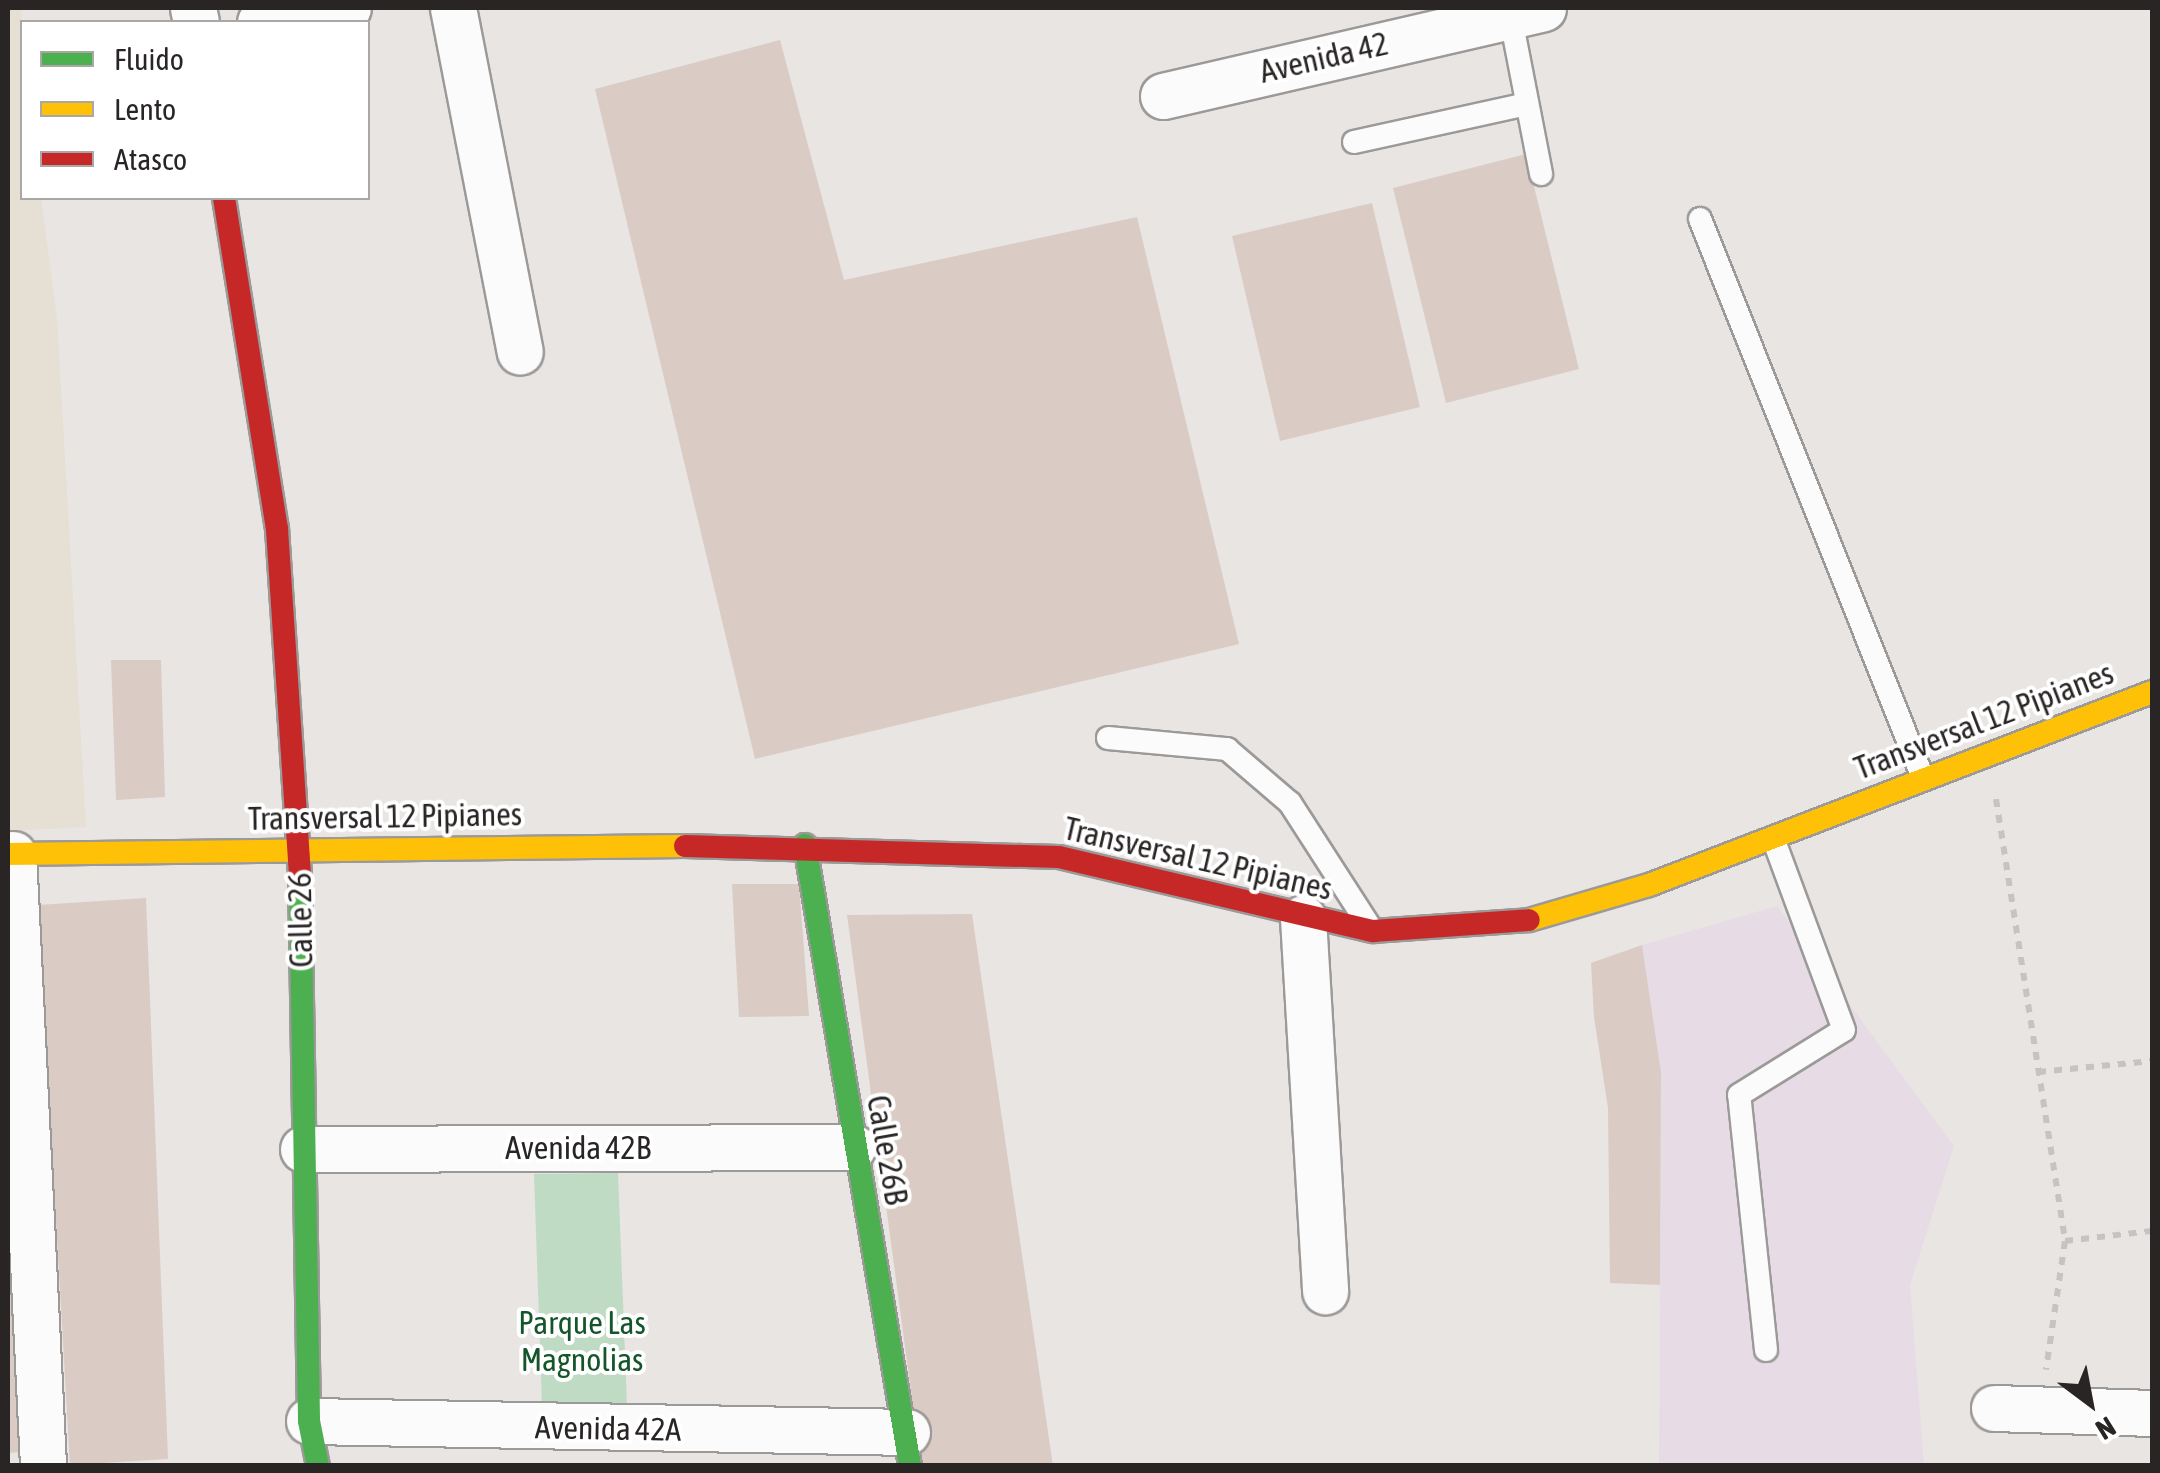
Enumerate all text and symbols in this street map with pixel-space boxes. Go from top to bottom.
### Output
legend [20,20,370,200]
street label: Avenida 42 [1256,25,1392,91]
text: Fluido [114,42,184,76]
text: Lento [114,92,176,126]
text: Atasco [114,142,187,176]
street label: Transversal 12 Pipianes [1849,654,2119,788]
street label: Transversal 12 Pipianes [248,795,522,839]
street label: Transversal 12 Pipianes [1060,809,1336,909]
street label: Calle 26 [281,872,321,968]
street label: Calle 26B [859,1092,915,1208]
street label: Avenida 42B [505,1129,651,1167]
park label: Parque Las Magnolias [518,1305,646,1380]
north arrow [2040,1353,2140,1453]
street label: Avenida 42A [535,1409,681,1449]
text: N [2090,1410,2121,1446]

